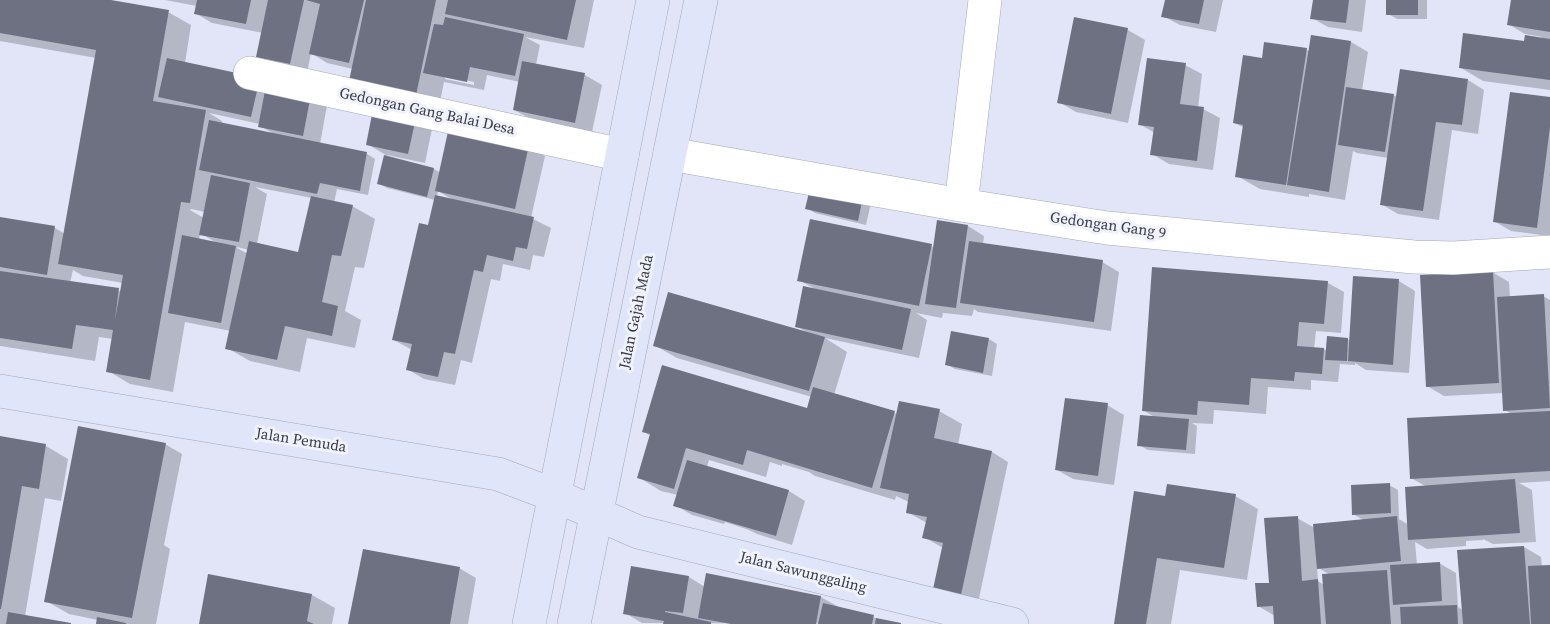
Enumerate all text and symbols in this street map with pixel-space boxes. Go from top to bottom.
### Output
street label: Gedongan Gang Balai Desa [338,85,516,139]
street label: Gedongan Gang 9 [1049,209,1167,243]
street label: Jalan Gajah Mada [616,253,658,371]
street label: Jalan Pemuda [254,425,348,457]
street label: Jalan Sawunggaling [738,549,868,597]

